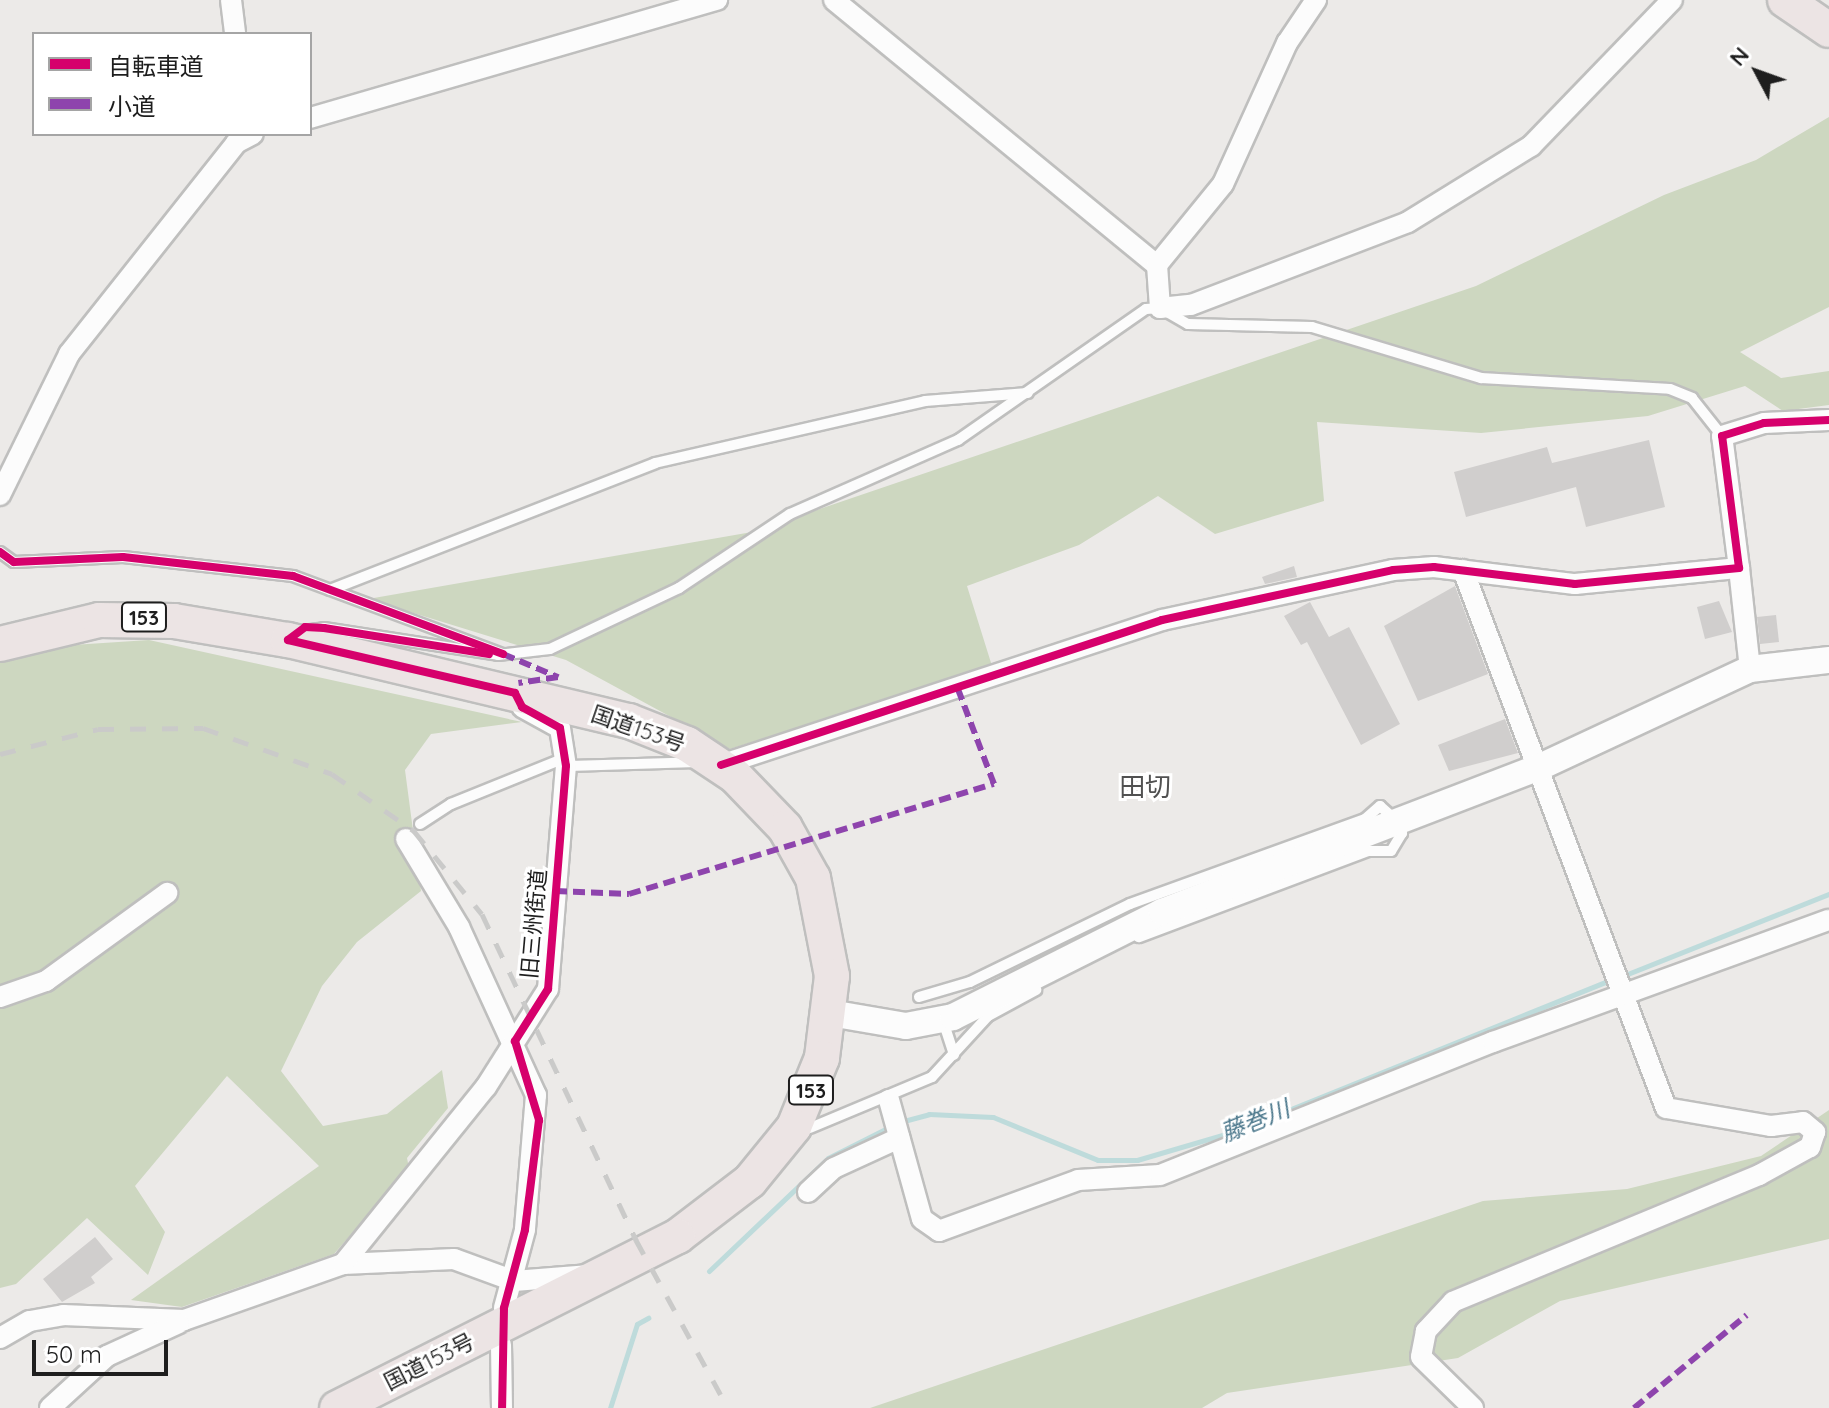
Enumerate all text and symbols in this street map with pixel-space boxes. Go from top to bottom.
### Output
legend [32,32,312,136]
north arrow [1717,32,1797,112]
text: N [1723,41,1755,72]
text: 自転車道 [108,51,204,81]
text: 小道 [108,91,156,121]
road number: 153 [120,601,168,633]
street label: 国道153号 [588,701,688,757]
district label: 田切 [1119,771,1171,803]
street label: 旧三州街道 [516,868,552,980]
road number: 153 [787,1074,835,1106]
water label: 藤巻川 [1216,1094,1294,1148]
scale bar [36,1324,172,1374]
street label: 国道153号 [380,1328,478,1396]
text: 50 m [46,1339,102,1369]

